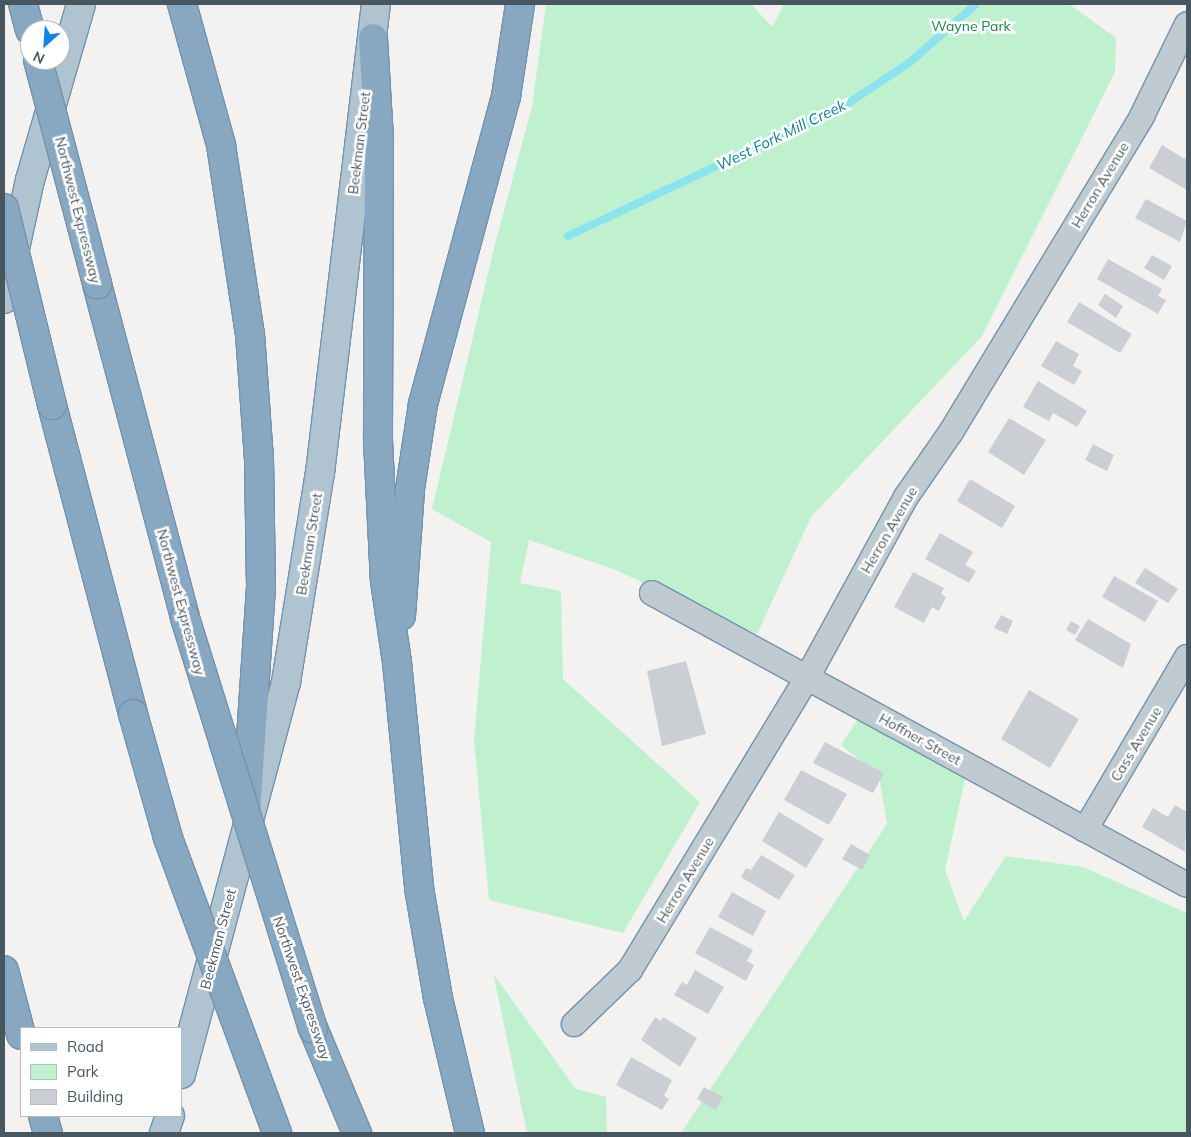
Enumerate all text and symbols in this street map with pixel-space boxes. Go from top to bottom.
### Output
park label: Wayne Park [931,18,1011,34]
north arrow [20,20,70,70]
text: N [30,47,48,68]
street label: Beekman Street [344,91,374,195]
water label: West Fork Mill Creek [713,96,849,174]
street label: Northwest Expressway [52,135,104,285]
street label: Herron Avenue [1068,139,1132,231]
street label: Herron Avenue [857,484,921,576]
street label: Beekman Street [293,492,325,596]
street label: Northwest Expressway [153,527,209,677]
street label: Cass Avenue [1107,704,1165,784]
street label: Hoffner Street [876,710,964,768]
street label: Herron Avenue [653,834,717,926]
street label: Beekman Street [197,887,239,991]
street label: Northwest Expressway [270,914,334,1062]
legend [20,1027,182,1117]
text: Road [67,1037,104,1056]
text: Park [67,1062,99,1081]
text: Building [67,1087,123,1106]

